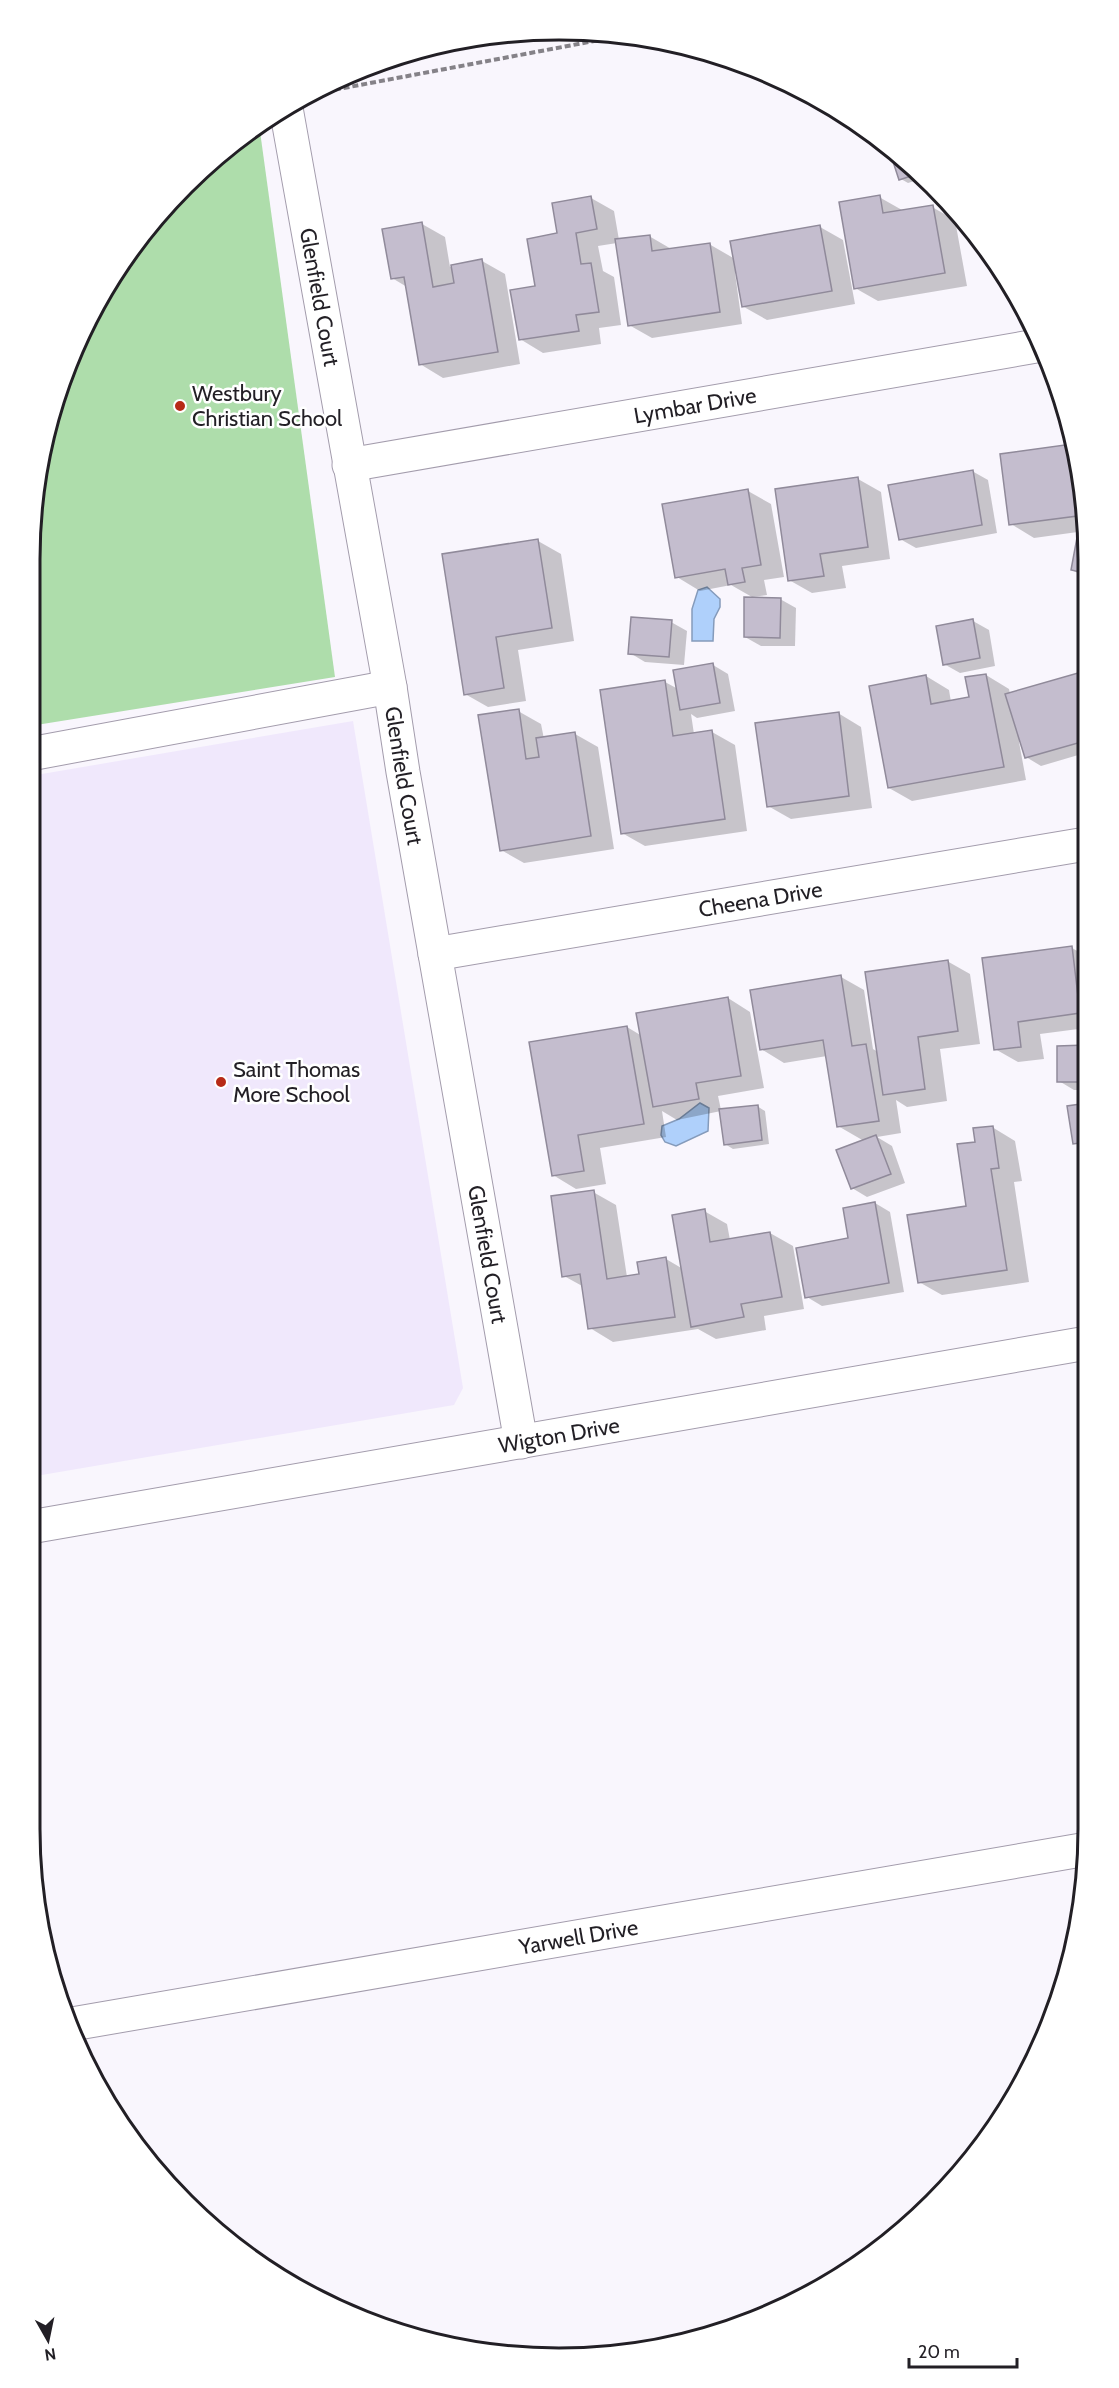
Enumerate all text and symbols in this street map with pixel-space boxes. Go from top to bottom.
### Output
street label: Glenfield Court [294,226,345,369]
place label: Westbury Christian School [192,380,343,432]
street label: Lymbar Drive [632,382,758,429]
marker: Westbury Christian School [173,399,187,413]
street label: Glenfield Court [379,705,429,848]
street label: Cheena Drive [696,876,824,923]
place label: Saint Thomas More School [233,1056,360,1108]
marker: Saint Thomas More School [214,1075,228,1089]
street label: Glenfield Court [462,1183,513,1326]
street label: Wigton Drive [497,1412,622,1459]
street label: Yarwell Drive [516,1914,640,1961]
north arrow [18,2310,78,2370]
scale bar [909,2331,1017,2369]
text: 20 m [918,2341,960,2363]
text: N [43,2344,57,2365]

